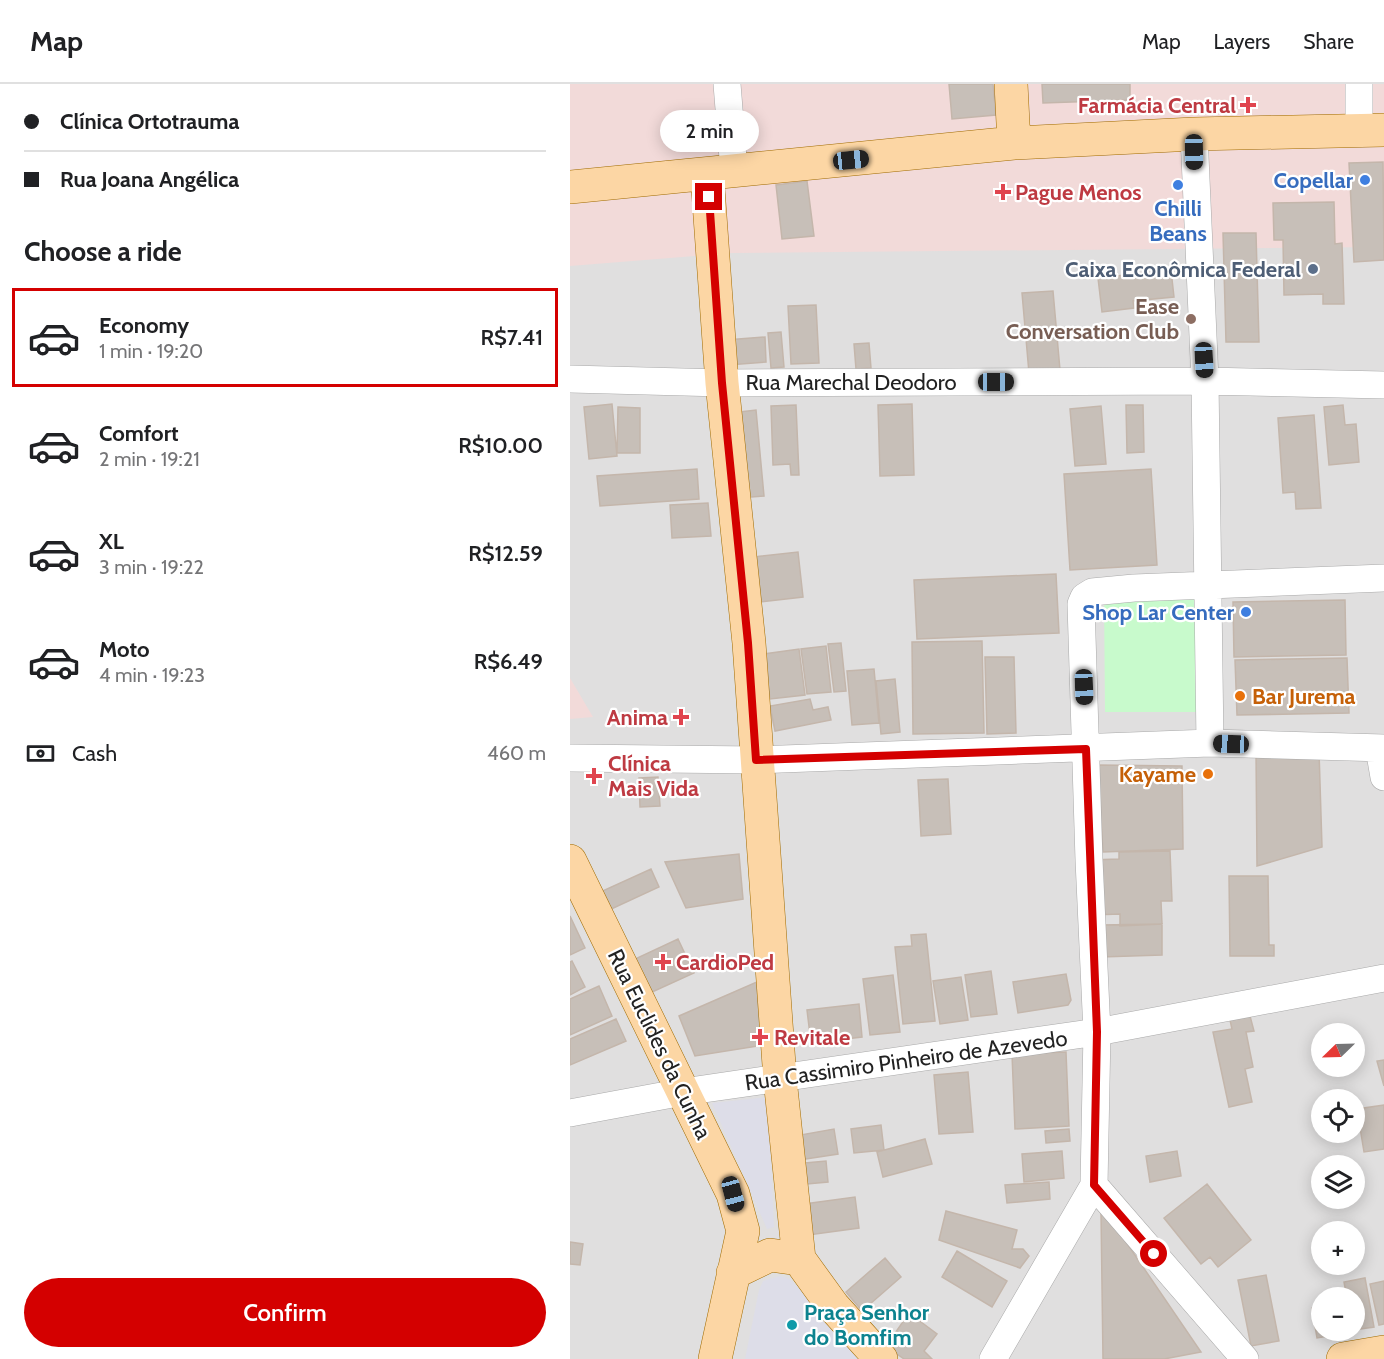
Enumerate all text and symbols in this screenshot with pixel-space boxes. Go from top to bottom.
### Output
text: Map [30,24,83,58]
text: Map [1142,29,1181,54]
text: Layers [1214,29,1270,54]
text: Share [1303,29,1354,54]
place label: Farmácia Central [1078,92,1236,119]
marker: Farmácia Central [1241,98,1255,112]
text: Clínica Ortotrauma [60,108,239,135]
callout: 2 min [660,110,758,152]
text: 2 min [685,119,734,143]
car [1185,134,1203,170]
car [832,149,870,171]
text: Rua Joana Angélica [60,166,239,193]
place label: Copellar [1274,167,1354,194]
marker: Copellar [1358,173,1372,187]
marker: Chilli Beans [1171,178,1185,192]
place label: Pague Menos [1015,179,1142,206]
route end [695,183,722,210]
marker: Pague Menos [996,185,1010,199]
place label: Chilli Beans [1149,195,1207,247]
text: Choose a ride [24,235,182,268]
place label: Caixa Econômica Federal [1065,256,1301,283]
marker: Caixa Econômica Federal [1306,262,1320,276]
place label: Ease Conversation Club [1006,293,1179,345]
icon: car [27,311,81,365]
text: Economy [99,312,189,339]
marker: Ease Conversation Club [1184,312,1198,326]
text: R$7.41 [480,324,543,351]
text: 1 min · 19:20 [99,339,203,363]
car [1194,342,1214,378]
street label: Rua Marechal Deodoro [745,369,957,396]
car [978,373,1014,391]
icon: car [27,419,81,473]
text: Comfort [99,420,178,447]
text: R$10.00 [458,432,543,459]
text: 2 min · 19:21 [99,447,200,471]
icon: car [27,527,81,581]
text: XL [99,528,124,555]
text: R$12.59 [468,540,543,567]
text: 3 min · 19:22 [99,555,204,579]
place label: Shop Lar Center [1082,599,1235,626]
marker: Shop Lar Center [1239,605,1253,619]
icon: car [27,635,81,689]
text: Moto [99,636,150,663]
text: R$6.49 [474,648,543,675]
text: 4 min · 19:23 [99,663,205,687]
car [1074,669,1094,705]
place label: Bar Jurema [1252,683,1356,710]
marker: Bar Jurema [1233,689,1247,703]
place label: Anima [607,704,668,731]
marker: Anima [672,708,690,726]
car [1213,734,1249,754]
icon: cash [24,737,57,770]
text: Cash [72,740,117,767]
text: 460 m [487,741,546,765]
place label: Clínica Mais Vida [608,750,699,802]
place label: Kayame [1119,761,1196,788]
marker: Clínica Mais Vida [585,767,603,785]
marker: Kayame [1201,767,1215,781]
street label: Rua Euclides da Cunha [602,945,717,1144]
place label: CardioPed [676,949,774,976]
marker: CardioPed [654,953,672,971]
north arrow [1311,1023,1365,1077]
map controls [1311,1023,1365,1341]
street label: Rua Cassimiro Pinheiro de Azevedo [743,1024,1069,1096]
place label: Revitale [774,1024,850,1051]
marker: Revitale [751,1028,769,1046]
button: locate [1311,1089,1365,1143]
button: layers [1311,1155,1365,1209]
car [720,1174,746,1214]
button: + [1311,1221,1365,1275]
route start [1140,1240,1167,1267]
button: Confirm [24,1278,546,1347]
button: − [1311,1287,1365,1341]
place label: Praça Senhor do Bomfim [804,1299,930,1351]
marker: Praça Senhor do Bomfim [785,1318,799,1332]

